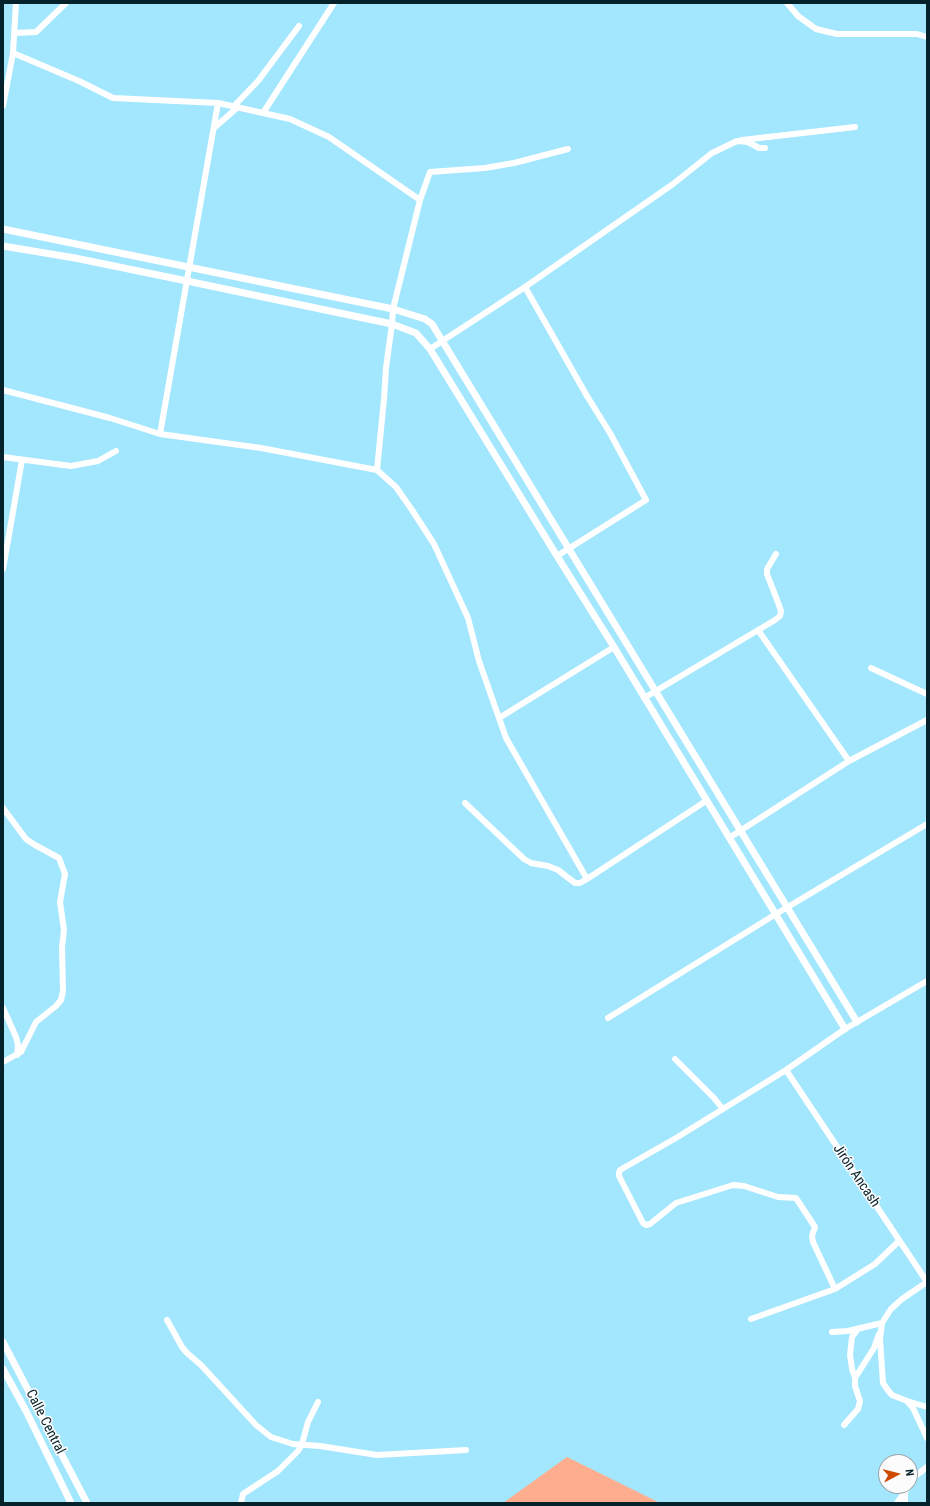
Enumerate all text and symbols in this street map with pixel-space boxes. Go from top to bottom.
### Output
street label: Jirón Ancash [829,1141,883,1211]
street label: Calle Central [22,1387,68,1457]
north arrow [878,1454,918,1494]
text: N [903,1468,916,1477]

